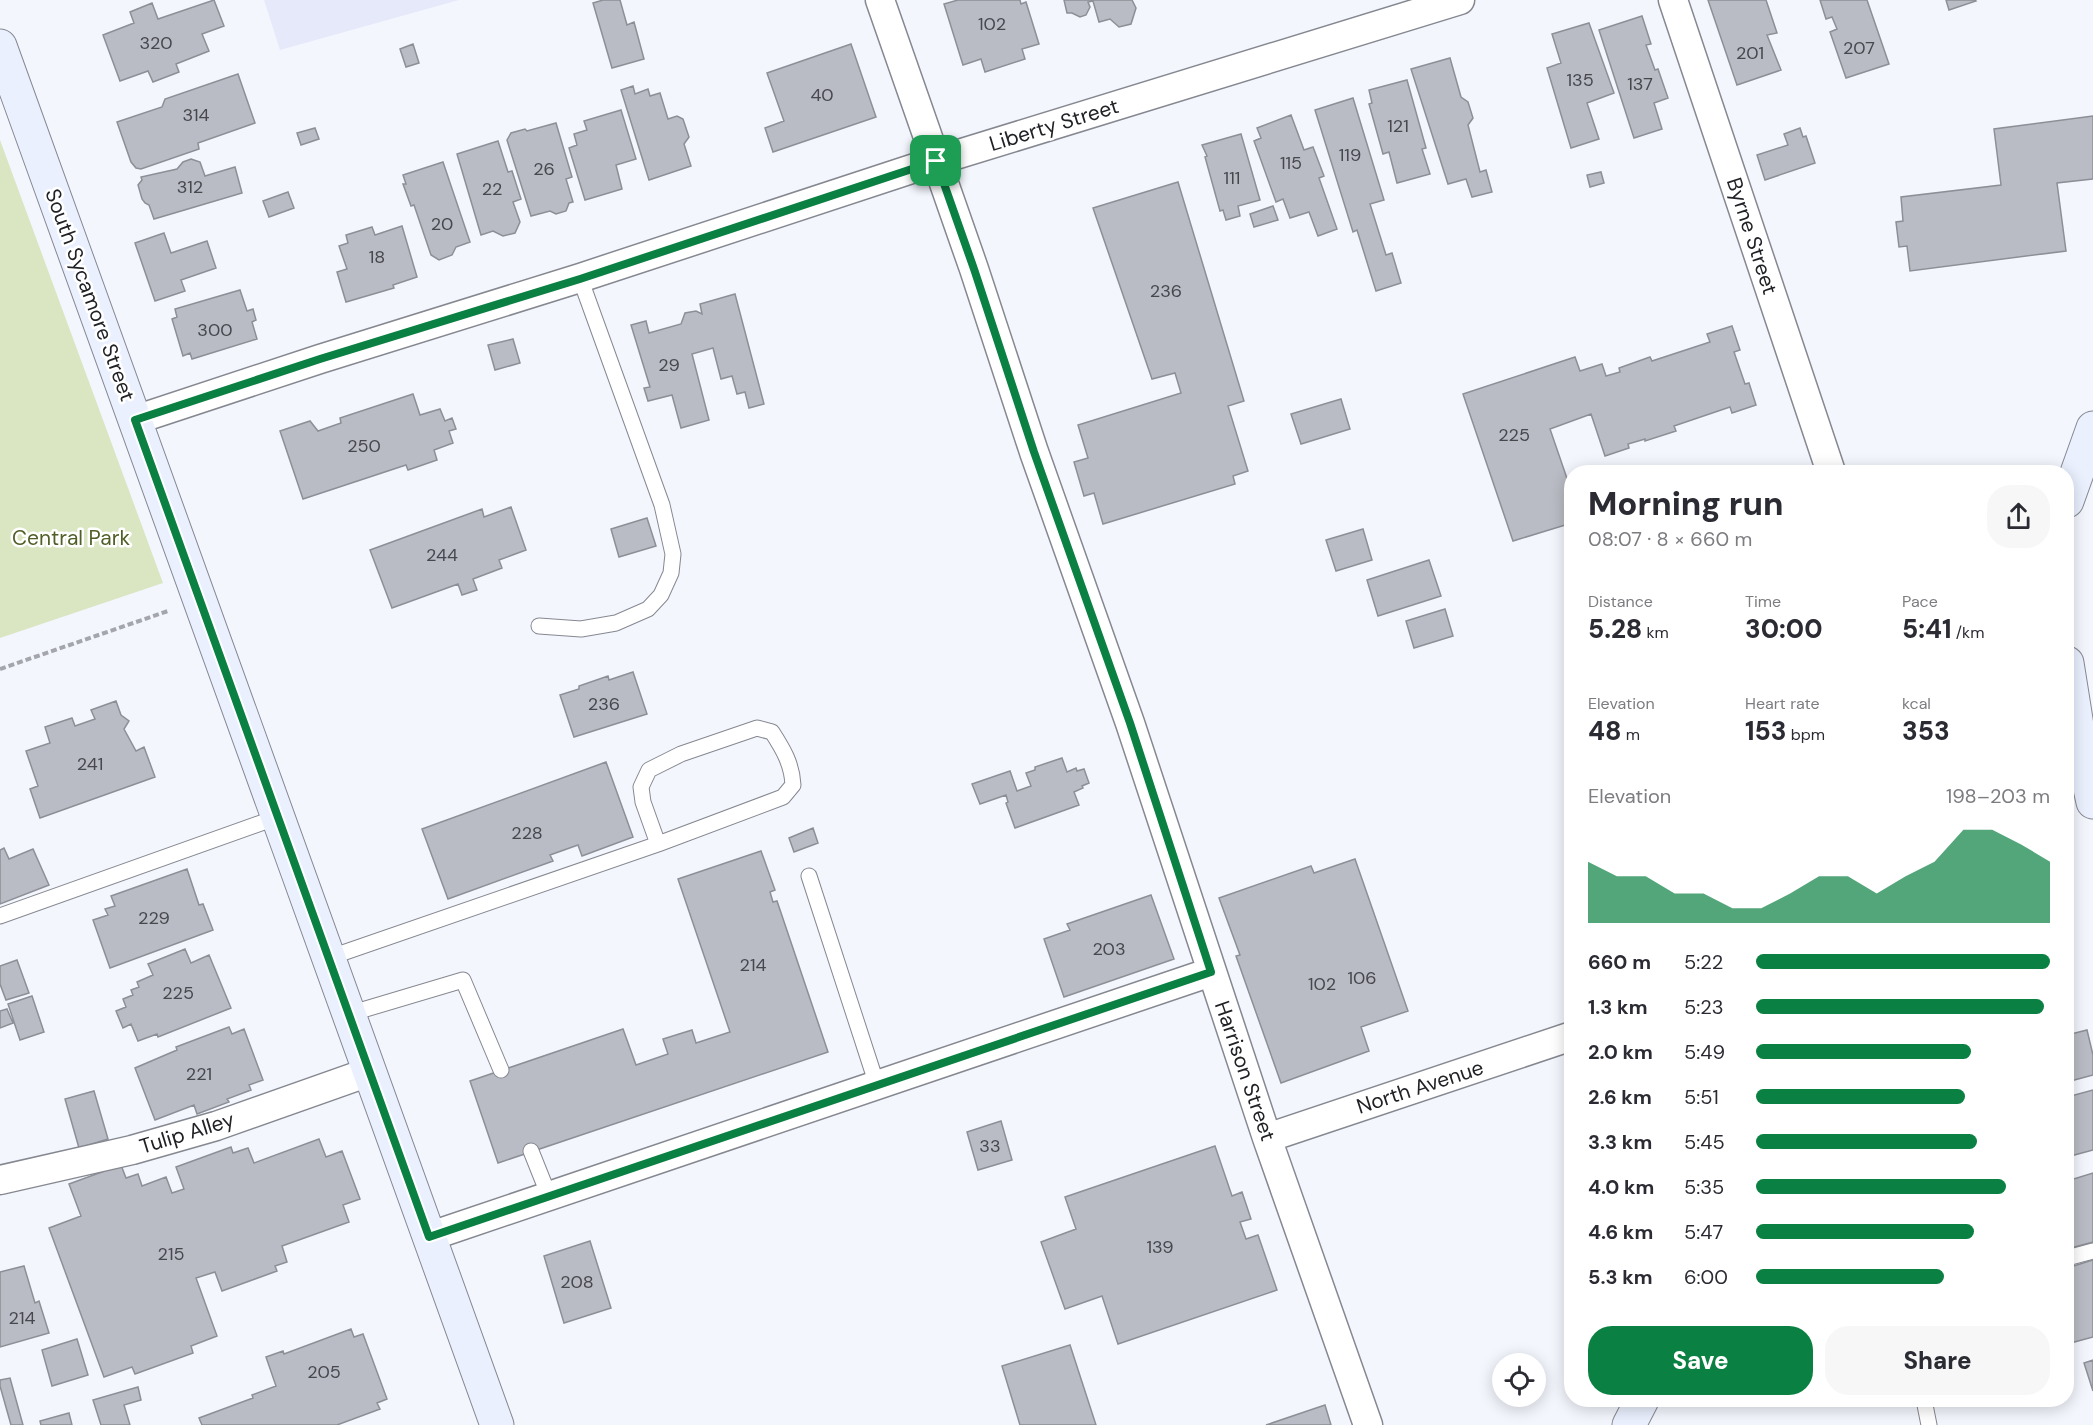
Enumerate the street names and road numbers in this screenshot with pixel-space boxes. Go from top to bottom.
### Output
street label: Liberty Street [986,92,1122,158]
street label: Byrne Street [1720,174,1784,298]
street label: South Sycamore Street [38,185,142,405]
street label: Harrison Street [1208,997,1282,1145]
street label: North Avenue [1353,1053,1487,1121]
street label: Tulip Alley [136,1105,238,1161]

